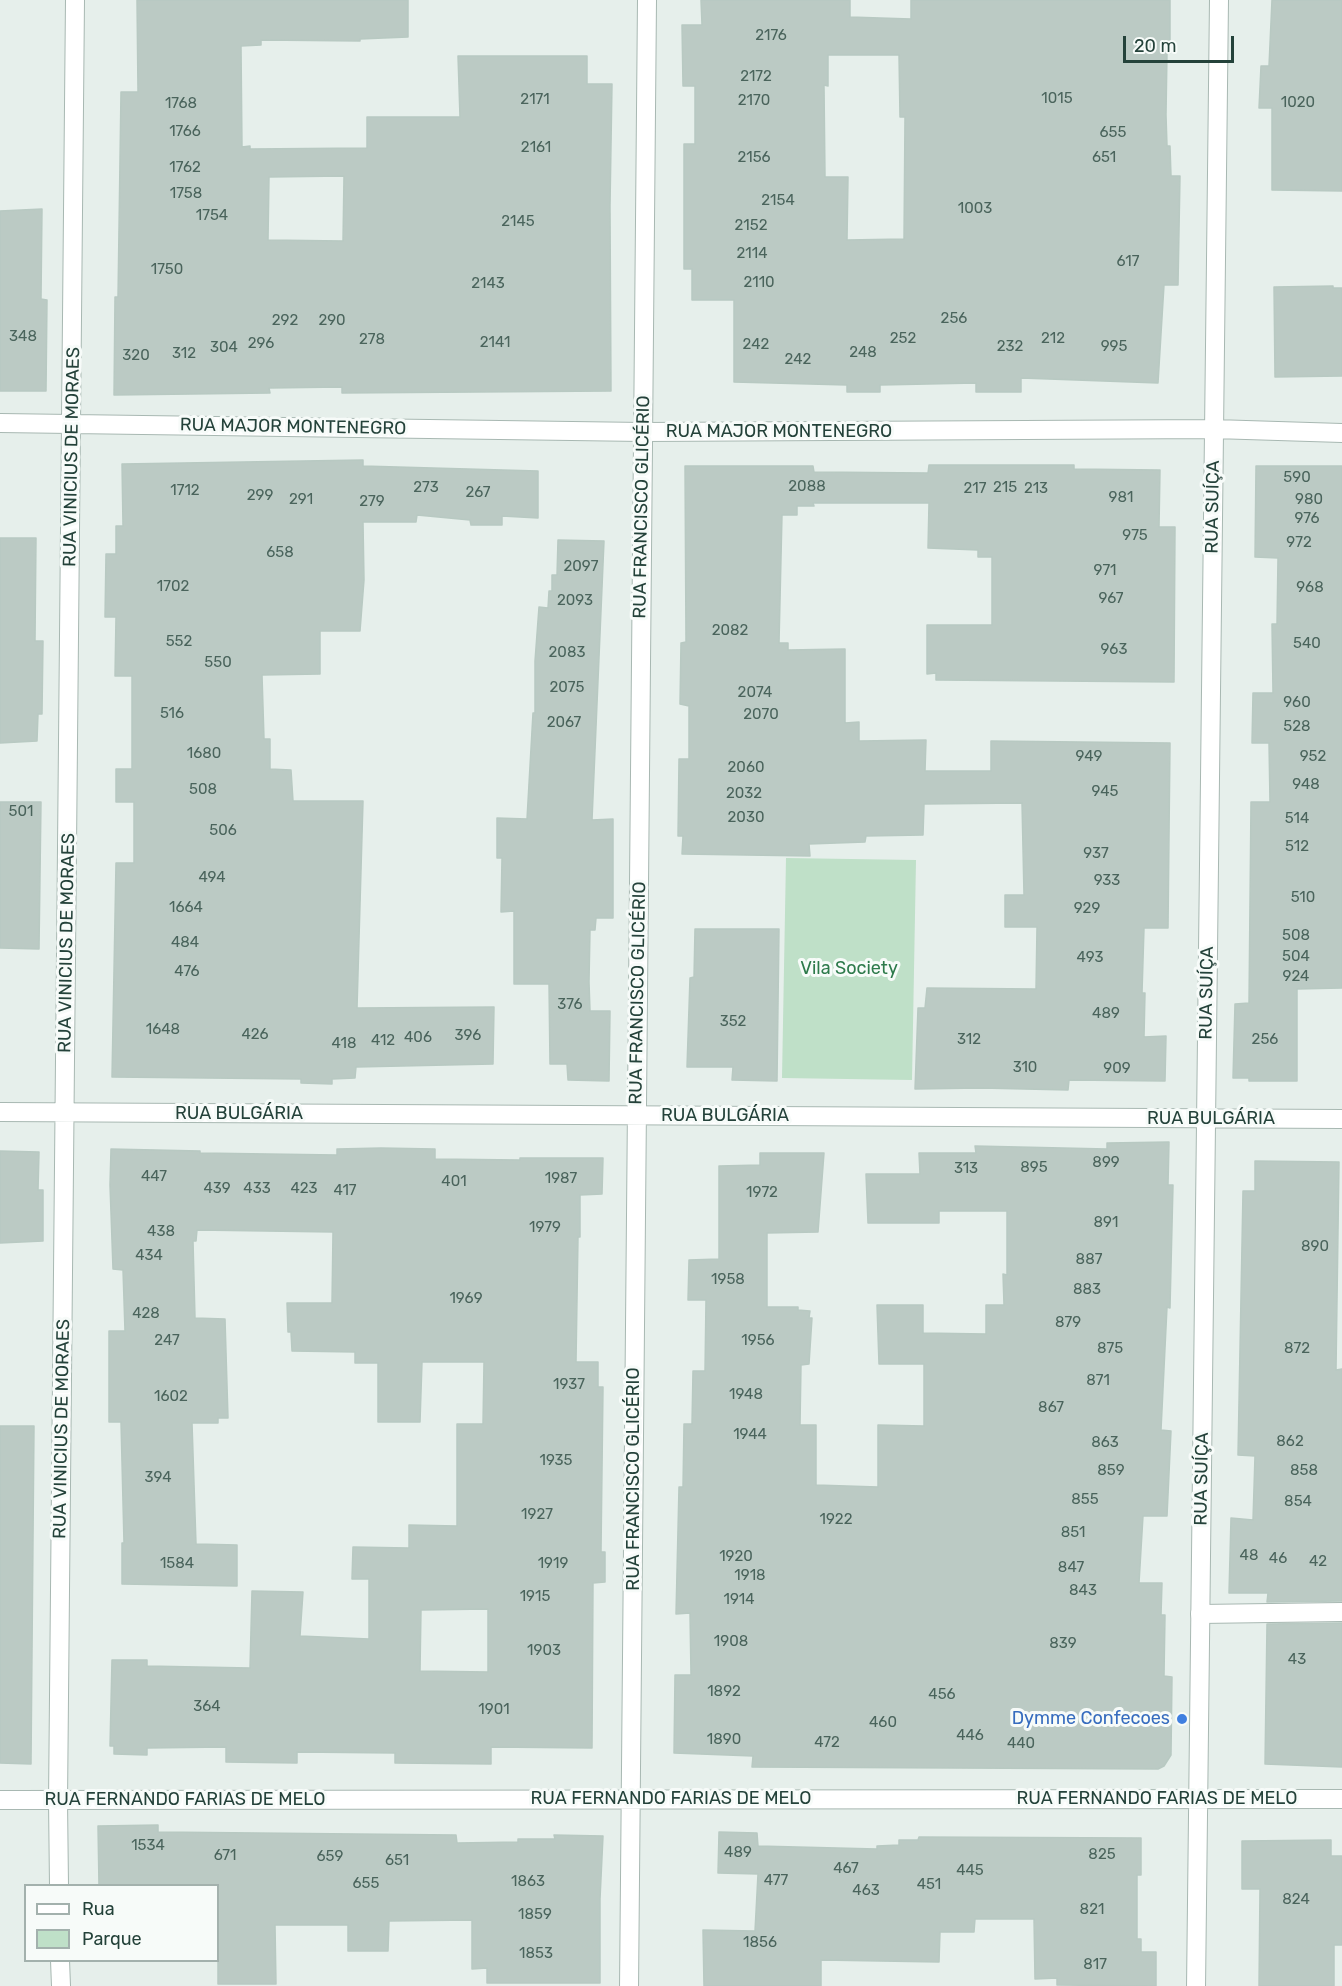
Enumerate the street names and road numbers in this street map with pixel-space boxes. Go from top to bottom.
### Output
street label: RUA VINICIUS DE MORAES [59,347,85,567]
street label: RUA FRANCISCO GLICÉRIO [629,395,655,619]
street label: RUA MAJOR MONTENEGRO [180,414,406,440]
street label: RUA MAJOR MONTENEGRO [666,421,892,443]
street label: RUA SUÍÇA [1201,460,1225,554]
street label: RUA VINICIUS DE MORAES [54,833,80,1053]
street label: RUA FRANCISCO GLICÉRIO [625,881,651,1105]
street label: RUA SUÍÇA [1195,946,1219,1040]
street label: RUA BULGÁRIA [175,1103,303,1125]
street label: RUA BULGÁRIA [661,1105,789,1127]
street label: RUA BULGÁRIA [1147,1108,1275,1130]
street label: RUA VINICIUS DE MORAES [49,1319,75,1539]
street label: RUA FRANCISCO GLICÉRIO [623,1367,645,1591]
street label: RUA SUÍÇA [1190,1432,1214,1526]
street label: RUA FERNANDO FARIAS DE MELO [531,1788,811,1810]
street label: RUA FERNANDO FARIAS DE MELO [1017,1788,1297,1810]
street label: RUA FERNANDO FARIAS DE MELO [45,1789,325,1811]

